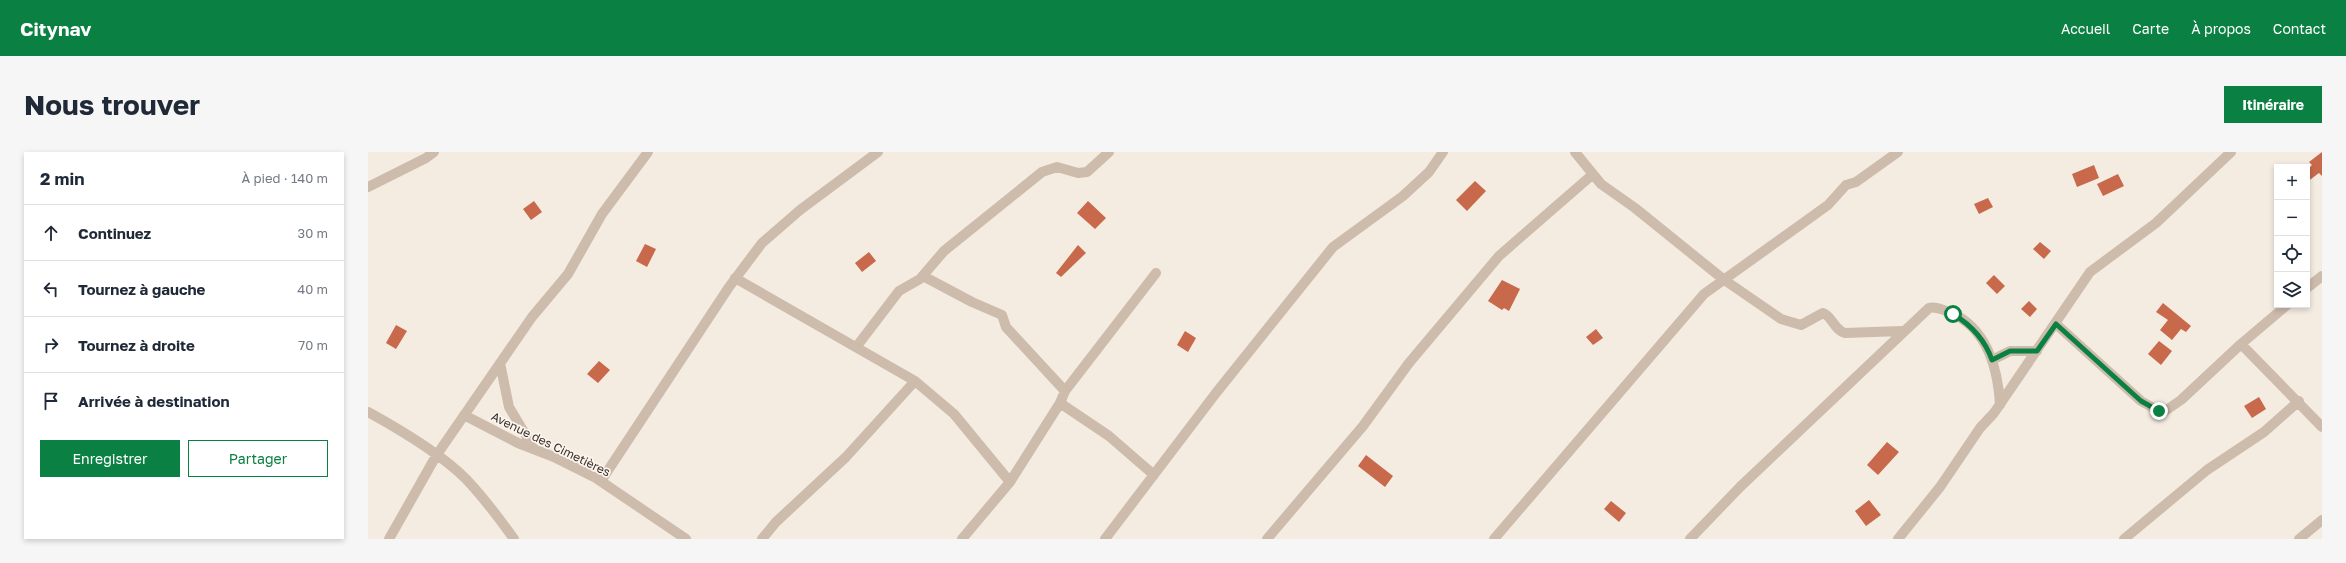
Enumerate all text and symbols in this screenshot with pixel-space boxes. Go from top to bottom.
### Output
text: Citynav [20,17,92,40]
text: Accueil [2061,20,2110,37]
text: Carte [2132,20,2169,37]
text: À propos [2191,20,2251,37]
text: Contact [2273,20,2326,37]
button: Itinéraire [2224,86,2322,123]
text: Nous trouver [24,88,200,121]
map controls [2274,164,2310,308]
button: + [2274,164,2310,200]
text: 2 min [40,168,84,189]
text: À pied · 140 m [242,170,328,186]
button: − [2274,200,2310,236]
icon: ahead [40,222,62,244]
text: Continuez [78,224,151,242]
text: 30 m [298,225,328,241]
button: locate [2274,236,2310,272]
button: layers [2274,272,2310,308]
icon: left [40,278,62,300]
text: Tournez à gauche [78,280,205,298]
text: 40 m [297,281,328,297]
route start [1944,305,1962,323]
icon: right [40,334,62,356]
text: Tournez à droite [78,336,195,354]
text: 70 m [298,337,328,353]
icon: arrive [40,390,62,412]
text: Arrivée à destination [78,392,230,410]
route end [2150,402,2168,420]
street label: Avenue des Cimetières [489,409,613,479]
button: Enregistrer [40,440,180,477]
button: Partager [188,440,328,477]

